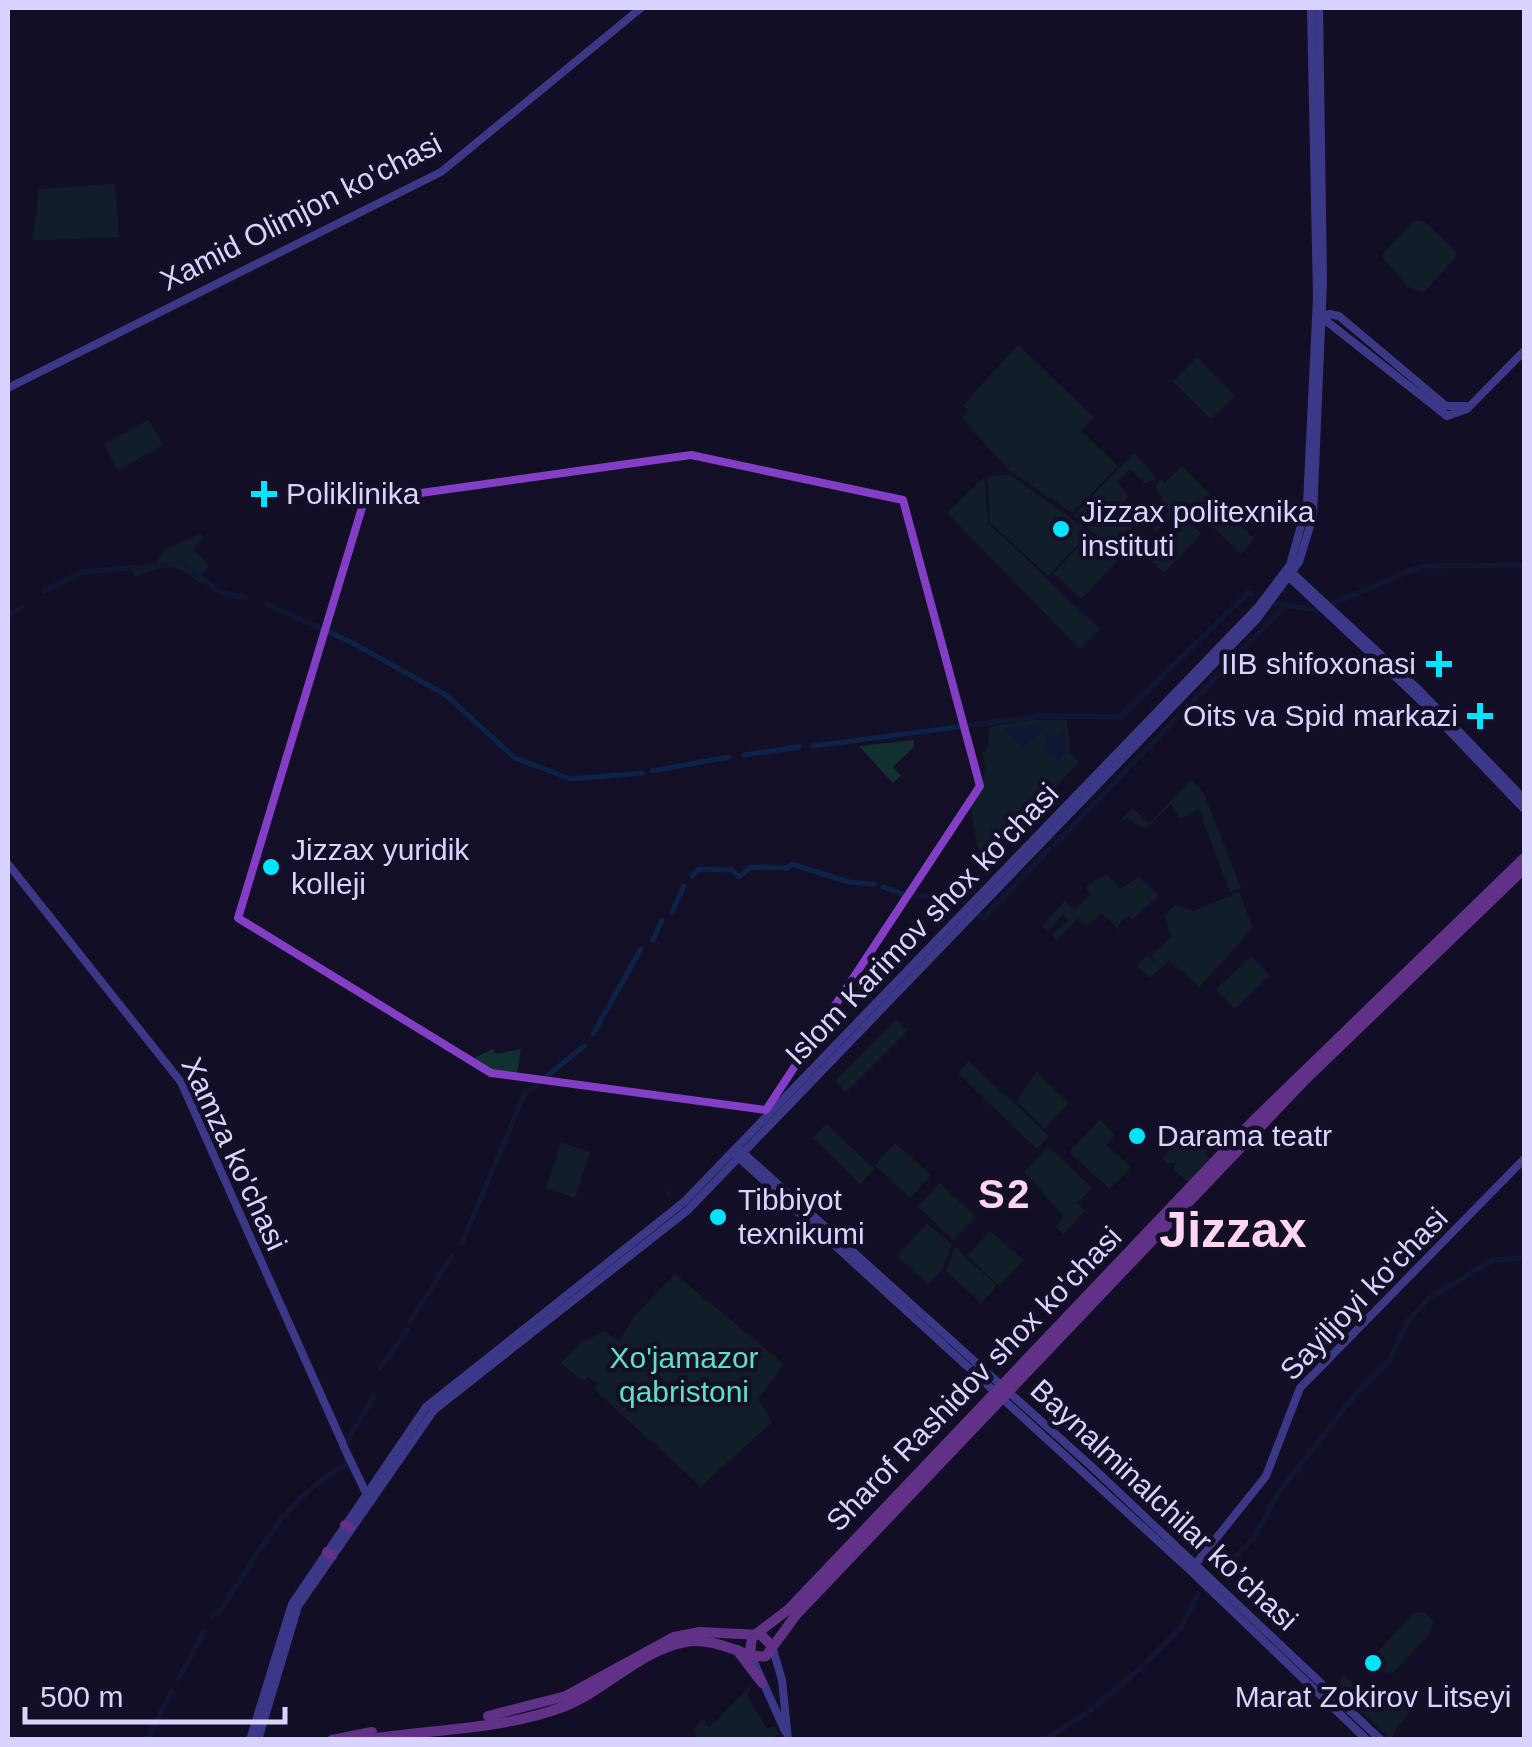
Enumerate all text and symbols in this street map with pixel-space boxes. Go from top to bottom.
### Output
street label: Xamid Olimjon ko'chasi [155,126,447,297]
place label: Poliklinika [286,477,420,510]
marker: Poliklinika [251,481,277,507]
place label: Jizzax politexnika instituti [1081,495,1315,562]
marker: Jizzax politexnika instituti [1050,518,1072,540]
place label: IIB shifoxonasi [1221,647,1416,680]
marker: IIB shifoxonasi [1426,651,1452,677]
place label: Oits va Spid markazi [1183,699,1458,732]
marker: Oits va Spid markazi [1467,703,1493,729]
street label: Islom Karimov shox ko'chasi [779,776,1065,1071]
place label: Jizzax yuridik kolleji [291,833,470,900]
marker: Jizzax yuridik kolleji [260,856,282,878]
street label: Xamza ko'chasi [175,1052,294,1256]
place label: Darama teatr [1157,1119,1332,1152]
marker: Darama teatr [1126,1125,1148,1147]
district label: S2 [978,1172,1032,1216]
place label: Tibbiyot texnikumi [738,1183,865,1250]
street label: Sayiljoyi ko'chasi [1273,1201,1454,1386]
district label: Jizzax [1159,1202,1307,1258]
marker: Tibbiyot texnikumi [707,1206,729,1228]
street label: Sharof Rashidov shox ko'chasi [820,1220,1128,1537]
park label: Xo'jamazor qabristoni [609,1341,759,1408]
street label: Baynalminalchilar ko’chasi [1024,1373,1304,1637]
marker: Marat Zokirov Litseyi [1362,1652,1384,1674]
scale bar [25,1662,285,1724]
text: 500 m [40,1680,123,1713]
place label: Marat Zokirov Litseyi [1235,1680,1511,1713]

